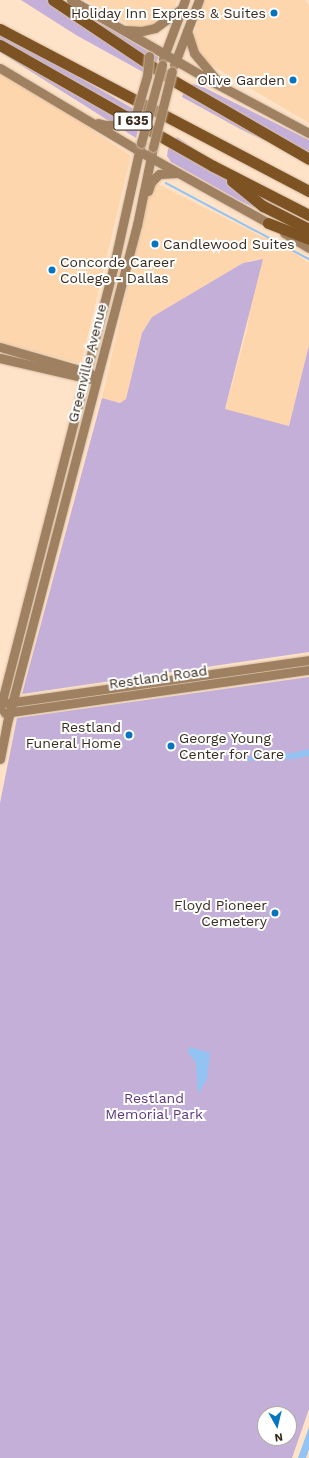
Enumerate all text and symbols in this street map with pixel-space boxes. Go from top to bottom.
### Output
place label: Holiday Inn Express & Suites [71,5,266,21]
marker: Holiday Inn Express & Suites [269,8,279,18]
place label: Olive Garden [197,72,285,88]
marker: Olive Garden [288,75,298,85]
road number: I 635 [113,110,153,132]
place label: Candlewood Suites [163,236,295,252]
marker: Candlewood Suites [150,239,160,249]
place label: Concorde Career College - Dallas [60,254,175,286]
marker: Concorde Career College - Dallas [47,265,57,275]
street label: Greenville Avenue [64,302,110,424]
street label: Restland Road [108,662,208,692]
place label: Restland Funeral Home [25,719,121,752]
marker: Restland Funeral Home [124,730,134,740]
place label: George Young Center for Care [179,730,285,762]
marker: George Young Center for Care [166,741,176,751]
place label: Floyd Pioneer Cemetery [174,897,267,930]
marker: Floyd Pioneer Cemetery [270,908,280,918]
park label: Restland Memorial Park [105,1090,203,1122]
north arrow [257,1406,297,1446]
text: N [274,1430,284,1444]

